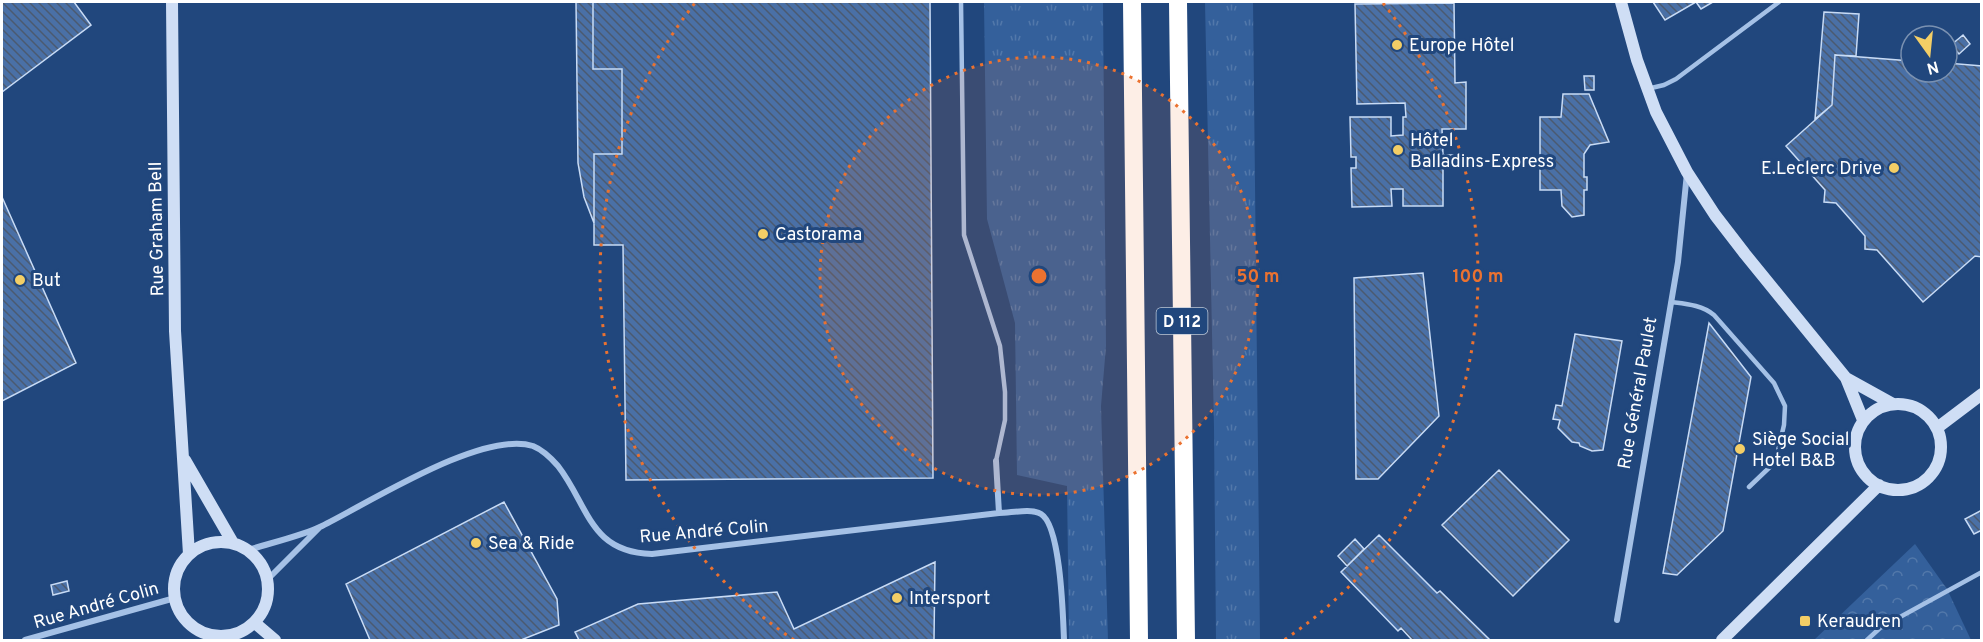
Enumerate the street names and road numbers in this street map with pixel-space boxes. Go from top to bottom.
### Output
street label: Rue Graham Bell [145,161,170,296]
road number: D 112 [1156,308,1208,334]
street label: Rue Général Paulet [1614,315,1663,471]
street label: Rue André Colin [639,515,770,550]
street label: Rue André Colin [31,578,162,635]

